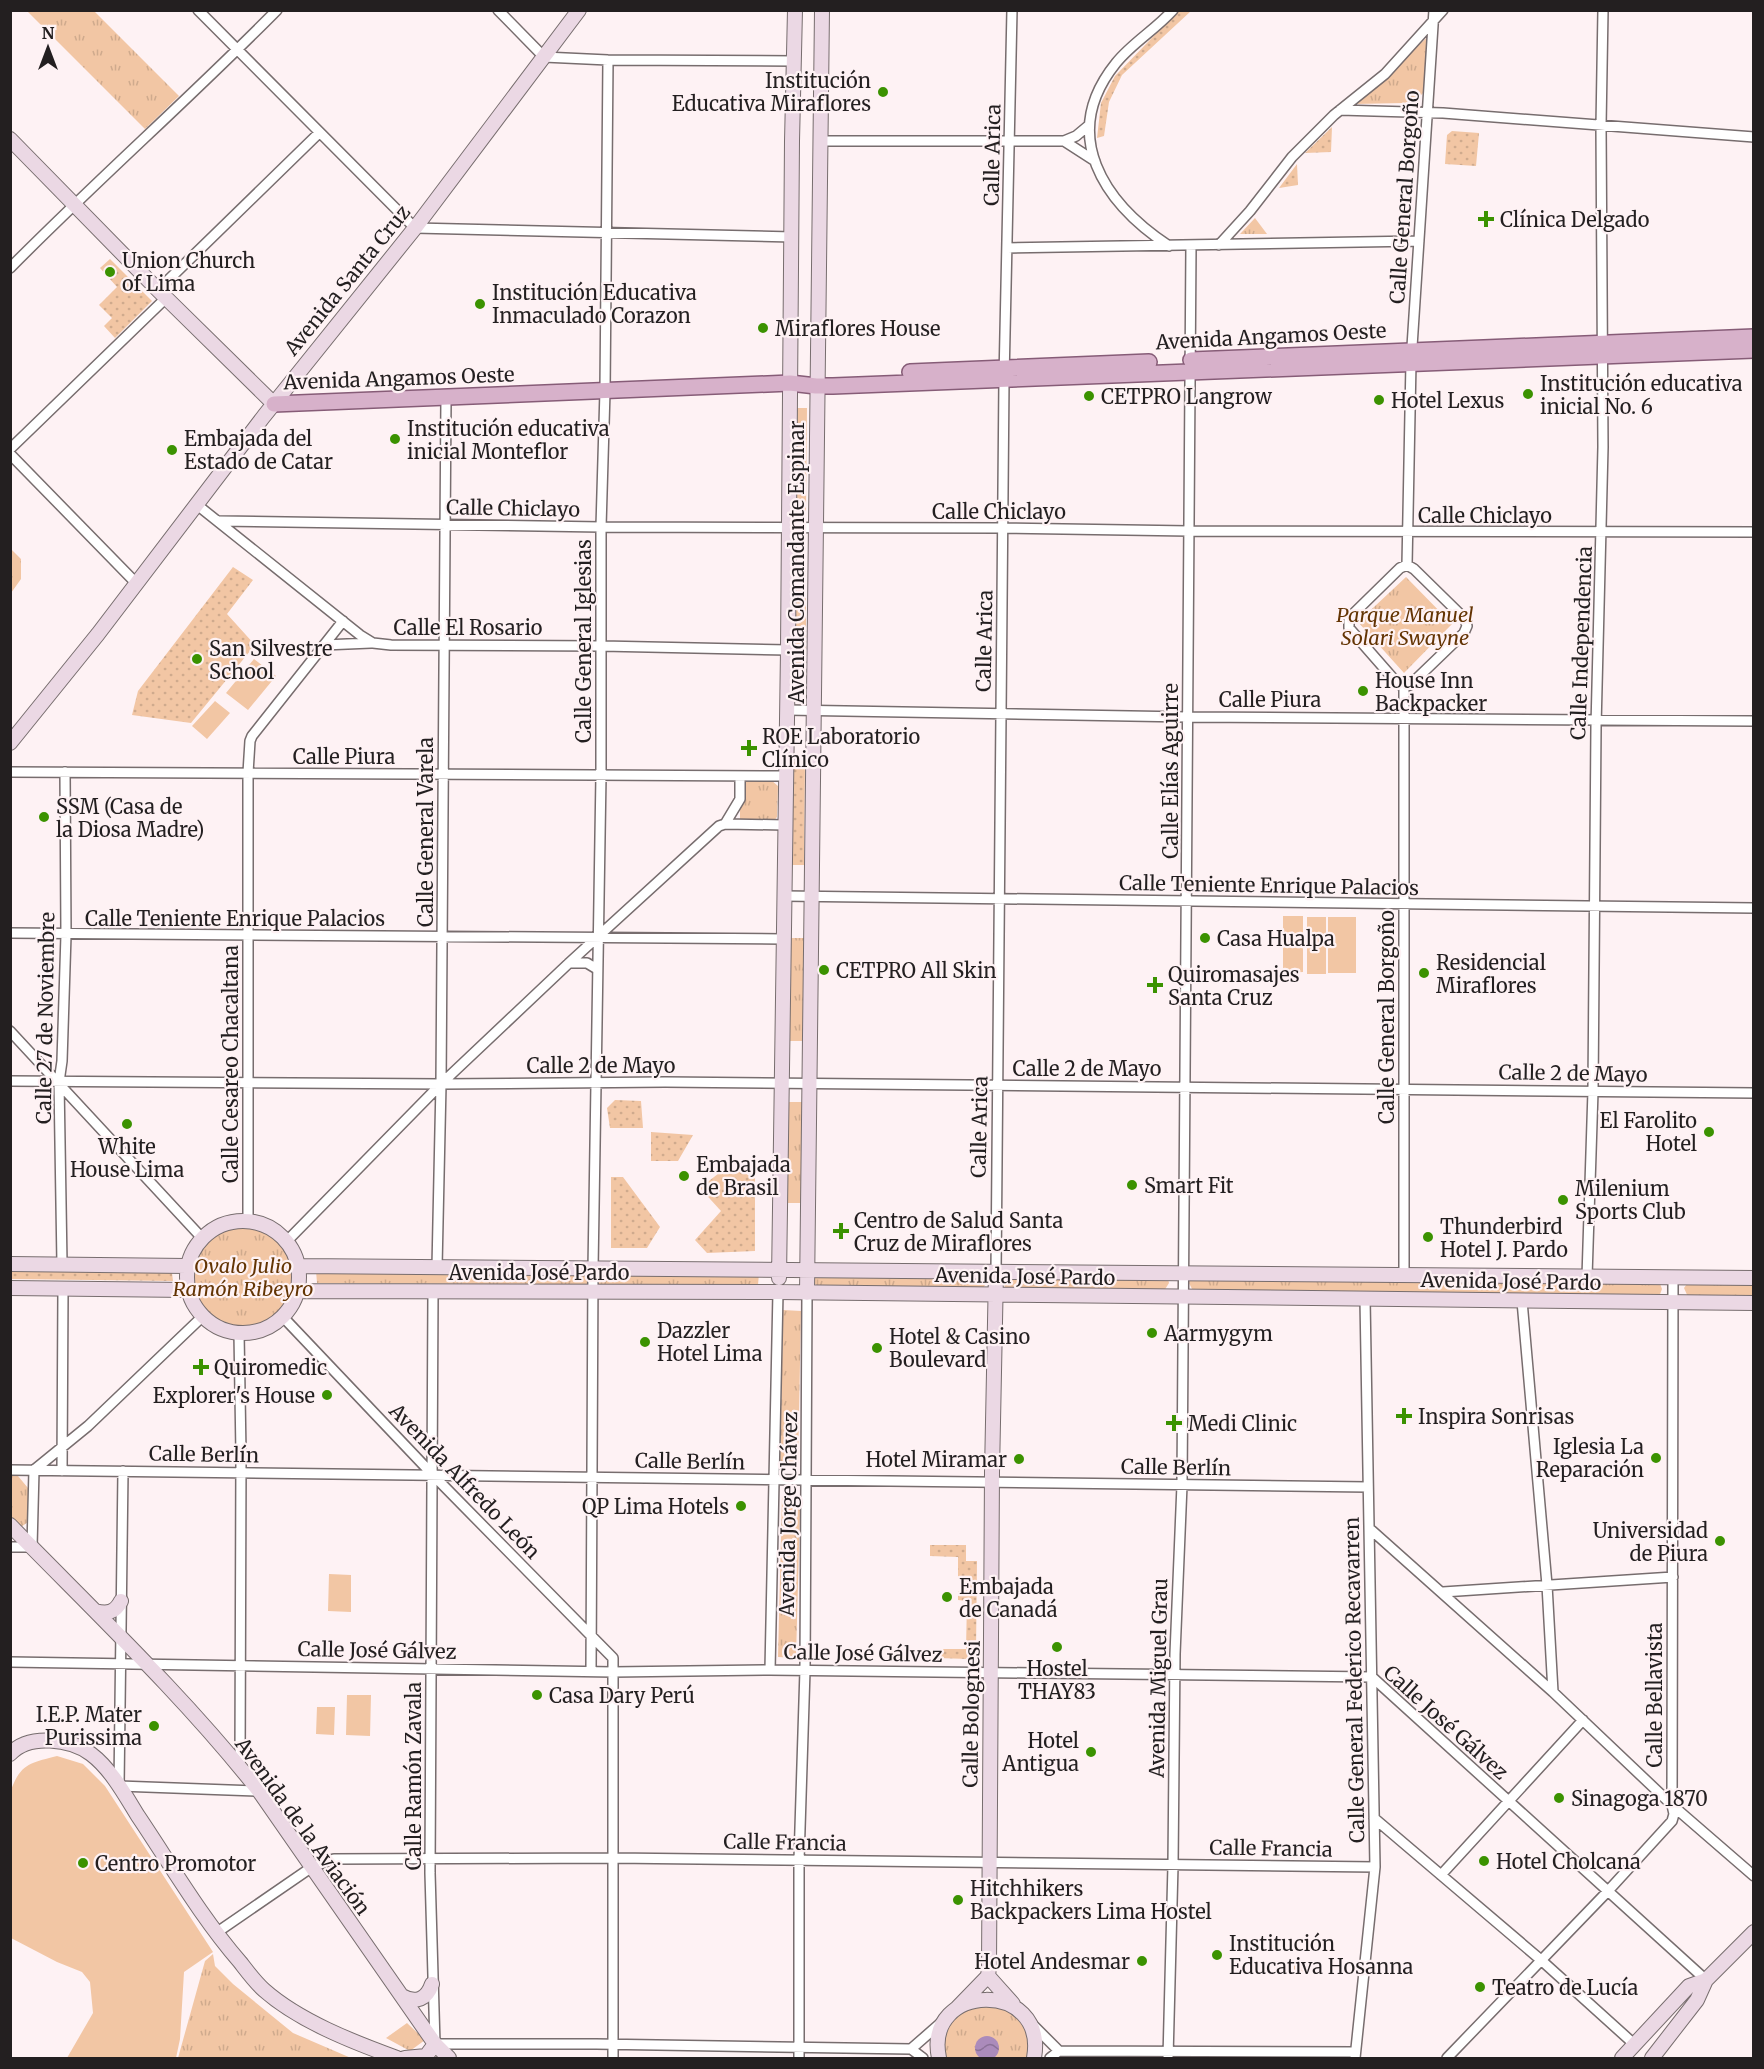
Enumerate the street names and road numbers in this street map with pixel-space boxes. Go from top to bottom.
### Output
street label: Calle General Borgoño [1384,89,1424,305]
street label: Calle Arica [979,104,1005,206]
street label: Avenida Santa Cruz [278,200,415,361]
street label: Avenida Angamos Oeste [1154,317,1387,355]
street label: Avenida Angamos Oeste [282,361,515,395]
street label: Avenida Comandante Espinar [784,421,809,704]
street label: Calle Chiclayo [446,494,580,522]
street label: Calle Chiclayo [932,499,1066,524]
street label: Calle Chiclayo [1418,503,1552,528]
street label: Calle General Iglesias [571,539,596,743]
street label: Calle Independencia [1565,545,1597,741]
street label: Calle Arica [971,590,997,692]
street label: Calle El Rosario [394,615,543,640]
street label: Calle Elías Aguirre [1158,683,1183,859]
street label: Calle Piura [1219,687,1322,712]
street label: Calle General Varela [413,737,438,927]
street label: Calle Piura [293,744,396,769]
street label: Calle Teniente Enrique Palacios [1119,870,1419,900]
street label: Calle Teniente Enrique Palacios [85,906,385,931]
street label: Calle General Borgoño [1374,910,1399,1124]
street label: Calle 27 de Noviembre [31,912,59,1124]
street label: Calle Cesareo Chacaltana [218,945,243,1183]
street label: Calle 2 de Mayo [527,1053,676,1078]
street label: Calle 2 de Mayo [1013,1056,1162,1081]
street label: Calle 2 de Mayo [1498,1059,1648,1087]
street label: Calle Arica [966,1076,992,1178]
street label: Avenida José Pardo [448,1260,630,1285]
street label: Avenida José Pardo [933,1262,1116,1290]
street label: Avenida José Pardo [1419,1267,1602,1295]
street label: Avenida Alfredo León [384,1397,546,1564]
street label: Avenida Jorge Chávez [774,1411,802,1618]
street label: Calle Berlín [149,1441,259,1467]
street label: Calle Berlín [635,1448,745,1474]
street label: Calle Berlín [1121,1454,1231,1480]
street label: Calle General Federico Recavarren [1339,1517,1369,1843]
street label: Avenida Miguel Grau [1144,1578,1172,1779]
street label: Calle Bellavista [1642,1622,1667,1768]
street label: Calle José Gálvez [297,1636,457,1664]
street label: Calle José Gálvez [783,1639,943,1667]
street label: Calle Bolognesi [957,1640,985,1788]
street label: Calle José Gálvez [1379,1660,1514,1785]
street label: Calle Ramón Zavala [401,1681,426,1870]
street label: Avenida de la Aviación [230,1731,376,1920]
street label: Calle Francia [723,1828,847,1856]
street label: Calle Francia [1209,1834,1333,1862]

